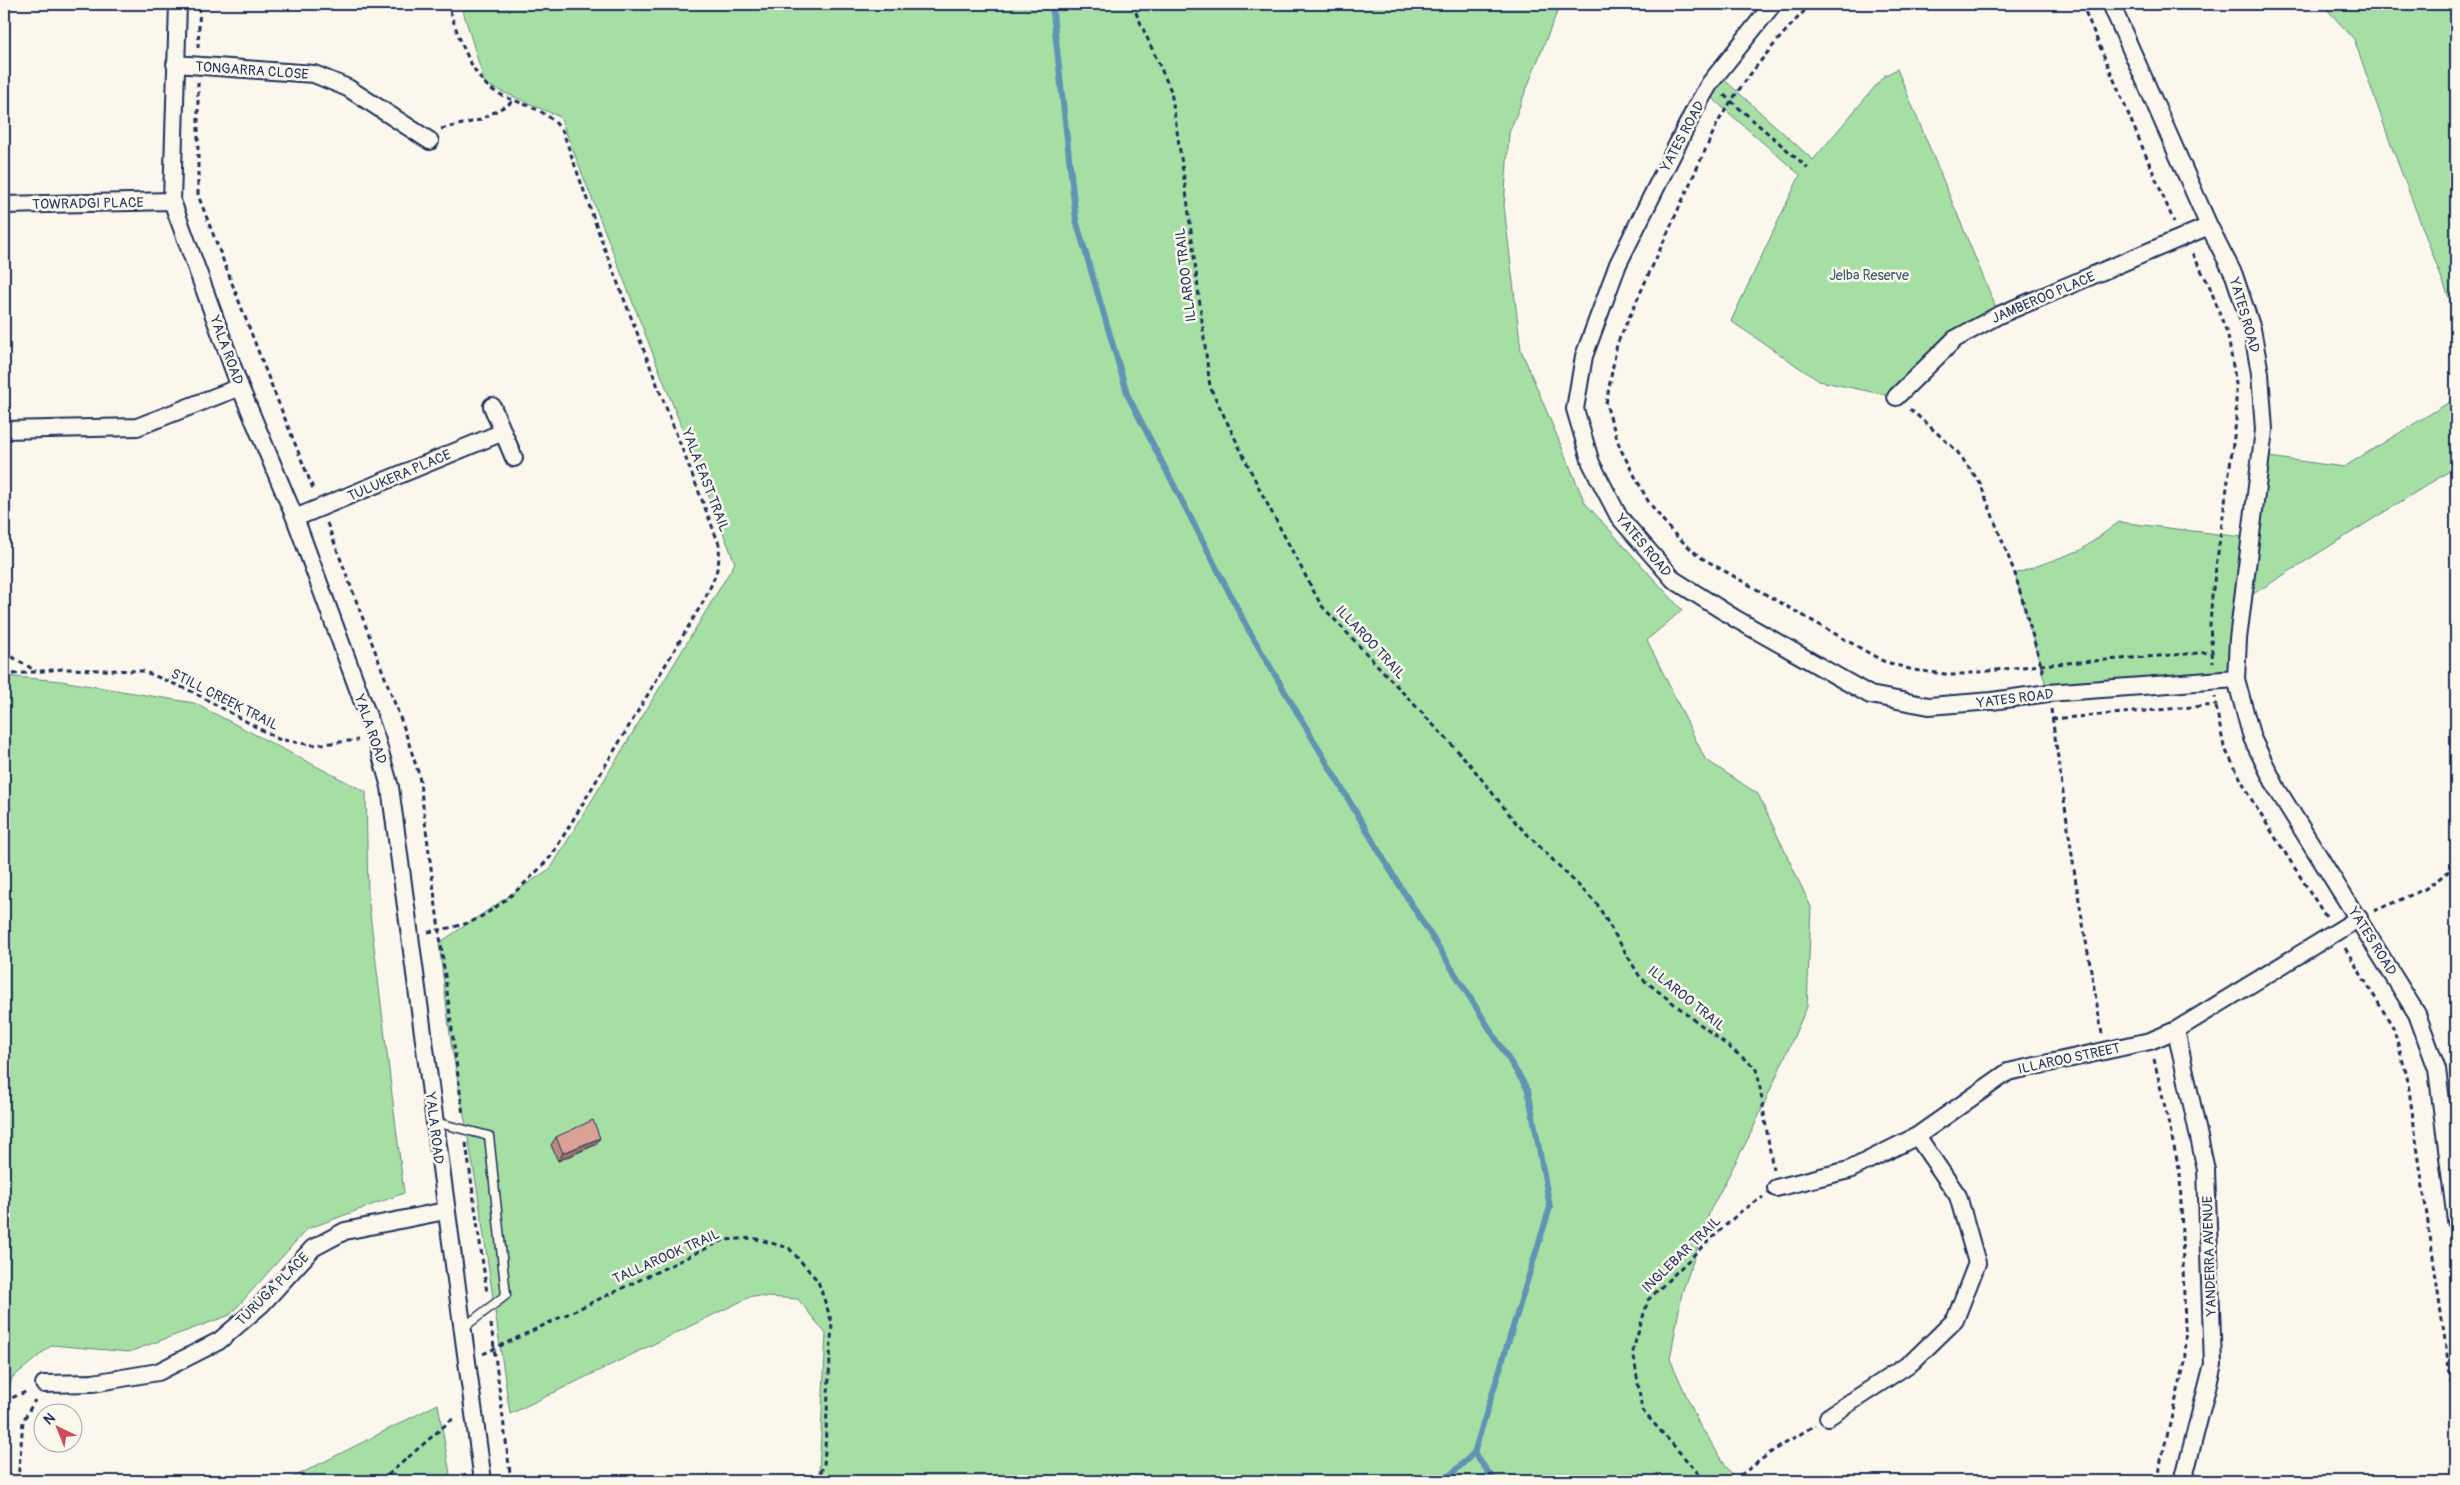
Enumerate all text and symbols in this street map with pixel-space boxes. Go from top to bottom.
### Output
street label: TONGARRA CLOSE [195,58,309,83]
street label: YATES ROAD [1656,98,1708,175]
street label: TOWRADGI PLACE [32,194,144,213]
street label: ILLAROO TRAIL [1171,227,1200,323]
park label: Jelba Reserve [1829,267,1909,284]
street label: JAMBEROO PLACE [1989,268,2097,327]
street label: YATES ROAD [2225,275,2263,355]
street label: YALA ROAD [206,312,247,387]
street label: YALA EAST TRAIL [678,425,733,534]
street label: TULUKERA PLACE [345,446,454,505]
street label: YATES ROAD [1612,510,1675,581]
street label: ILLAROO TRAIL [1332,602,1409,683]
street label: STILL CREEK TRAIL [168,665,281,734]
street label: YATES ROAD [1975,685,2055,712]
street label: YALA ROAD [350,691,390,766]
street label: YATES ROAD [2344,903,2400,979]
street label: ILLAROO TRAIL [1645,962,1729,1035]
street label: ILLAROO STREET [2016,1039,2122,1078]
street label: YALA ROAD [422,1090,447,1165]
street label: YANDERRA AVENUE [2199,1196,2220,1317]
street label: INGLEBAR TRAIL [1638,1212,1724,1296]
street label: TALLAROOK TRAIL [610,1225,722,1288]
street label: TURUGA PLACE [232,1249,312,1329]
north arrow [32,1402,82,1452]
text: N [40,1409,59,1428]

